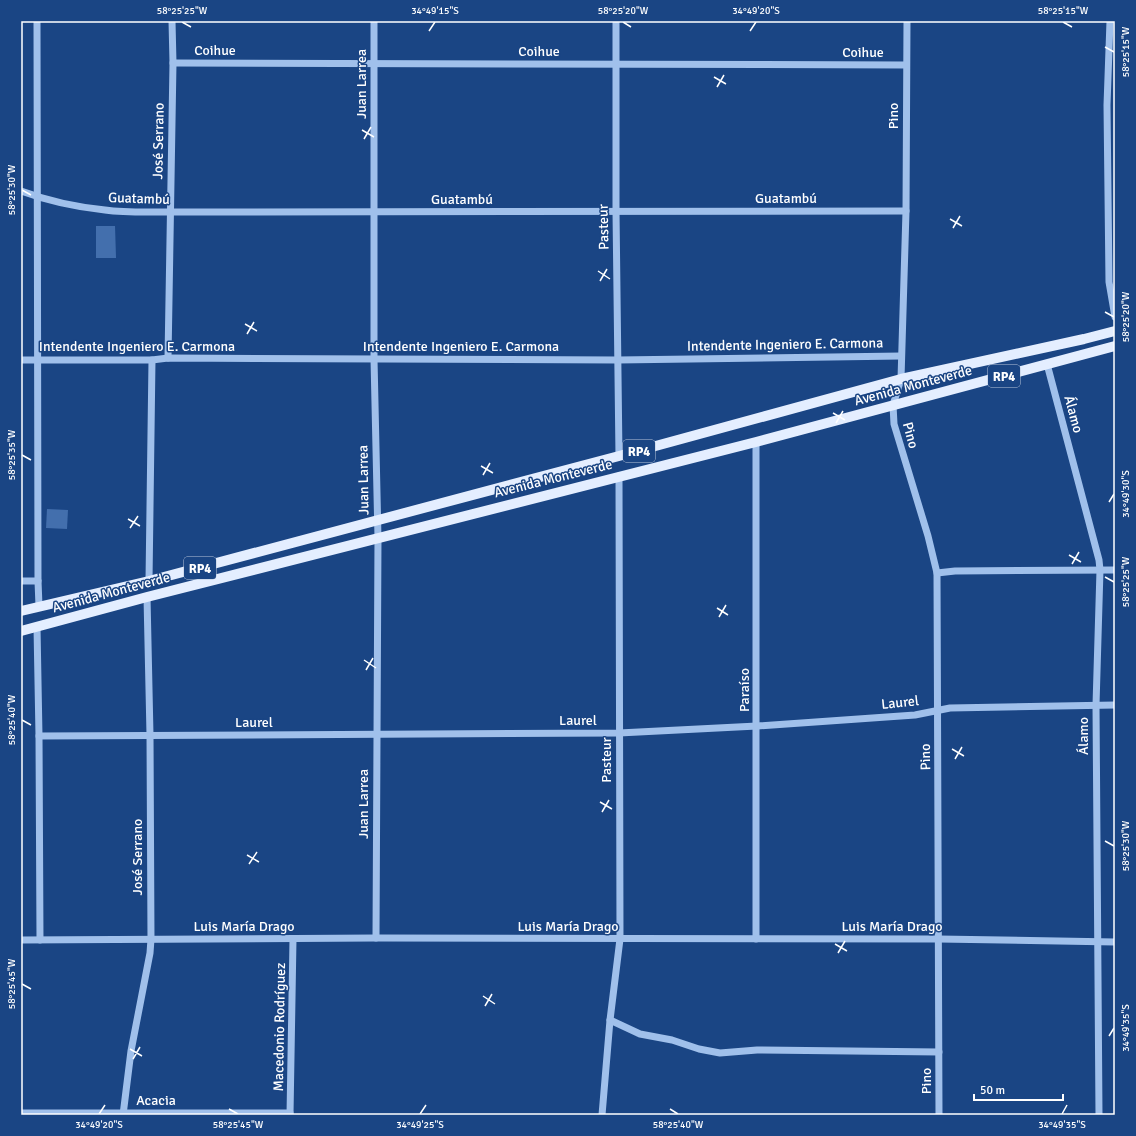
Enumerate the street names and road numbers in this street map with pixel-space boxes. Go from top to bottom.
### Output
street label: Coihue [194,42,236,59]
street label: Coihue [518,43,560,60]
street label: Coihue [842,44,884,61]
street label: Juan Larrea [353,49,370,119]
street label: José Serrano [149,102,168,180]
street label: Pino [885,103,902,129]
street label: Guatambú [108,189,170,208]
street label: Guatambú [755,190,817,207]
street label: Guatambú [431,191,493,208]
street label: Pasteur [595,203,612,250]
street label: Intendente Ingeniero E. Carmona [687,334,883,355]
street label: Intendente Ingeniero E. Carmona [39,338,235,355]
street label: Intendente Ingeniero E. Carmona [363,338,559,355]
street label: Avenida Monteverde [852,362,974,409]
road number: RP4 [988,365,1020,387]
street label: Álamo [1060,394,1087,435]
street label: Pino [899,420,922,450]
road number: RP4 [623,440,655,462]
street label: Juan Larrea [354,445,373,515]
street label: Avenida Monteverde [492,456,614,501]
road number: RP4 [184,557,216,579]
street label: Avenida Monteverde [50,569,172,616]
street label: Paraíso [736,668,753,712]
street label: Laurel [880,692,920,713]
street label: Laurel [559,712,597,729]
street label: Laurel [235,714,273,731]
street label: Álamo [1075,717,1092,755]
street label: Pasteur [598,736,615,783]
street label: Pino [917,744,934,770]
street label: Juan Larrea [355,769,372,839]
street label: José Serrano [129,819,146,895]
street label: Luis María Drago [193,918,295,935]
street label: Luis María Drago [517,918,619,935]
street label: Luis María Drago [841,918,943,935]
street label: Macedonio Rodríguez [270,962,289,1092]
street label: Pino [918,1068,935,1094]
street label: Acacia [136,1092,176,1109]

